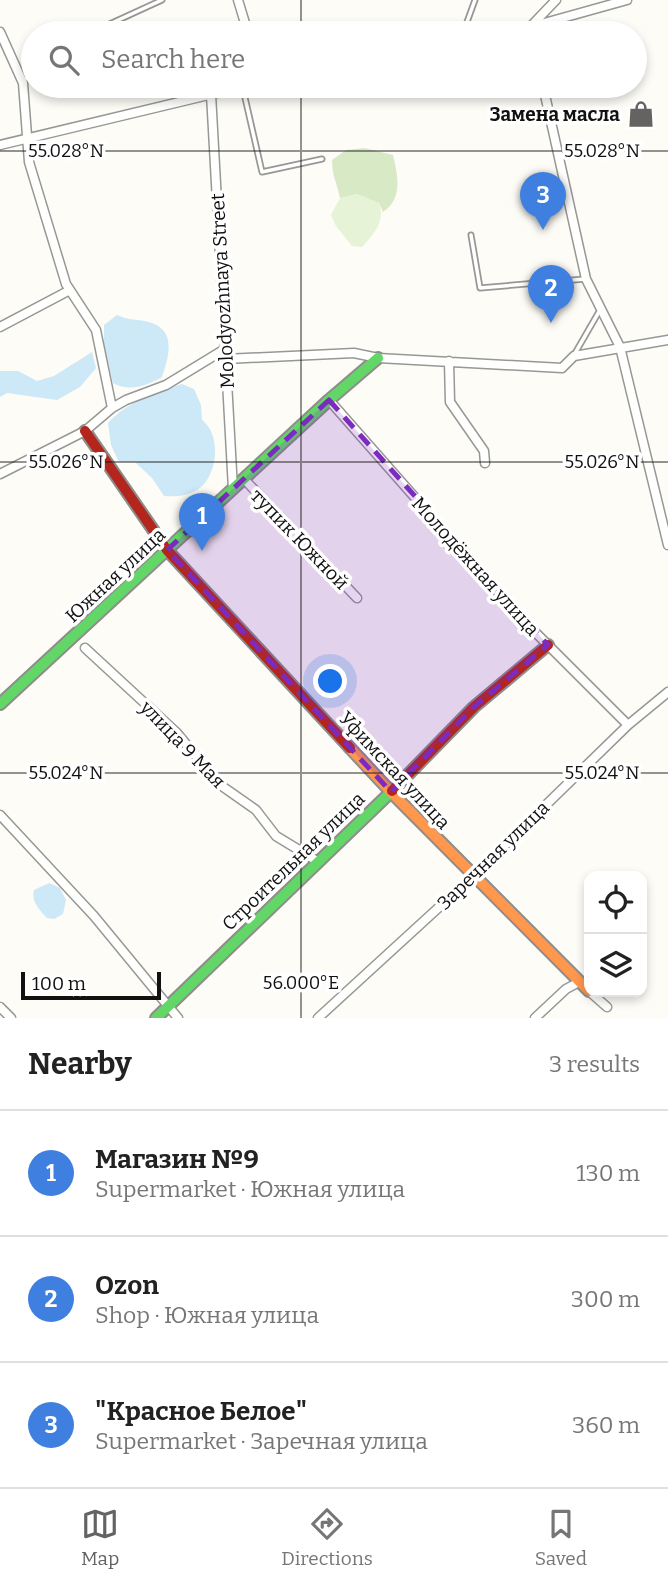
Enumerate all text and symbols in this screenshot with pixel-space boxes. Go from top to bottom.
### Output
search box [21,21,647,98]
icon: search [45,41,83,79]
text: Search here [101,44,245,75]
shop icon: Замена масла [626,99,656,129]
place label: Замена масла [490,103,620,126]
text: 55.028°N [28,140,104,162]
text: 55.028°N [564,140,640,162]
pin: 3 [520,172,566,230]
street label: Molodyozhnaya Street [206,193,239,389]
pin: 2 [528,265,574,323]
text: 55.026°N [28,451,104,473]
text: 55.026°N [564,451,640,473]
street label: тупик Южной [246,484,353,594]
street label: Молодёжная улица [407,492,545,641]
pin: 1 [179,493,225,551]
street label: Южная улица [61,523,170,627]
your location [313,664,347,698]
street label: улица 9 Мая [135,695,230,793]
street label: Уфимская улица [334,707,455,834]
text: 55.024°N [29,762,103,784]
text: 55.024°N [565,762,639,784]
street label: Строительная улица [217,787,370,935]
street label: Заречная улица [433,796,555,915]
map controls [584,871,647,997]
button: locate [584,871,647,934]
button: layers [584,934,647,997]
scale bar [21,969,161,1001]
text: 100 m [32,972,86,995]
text: 56.000°E [263,972,339,994]
text: Nearby [28,1046,132,1082]
text: 3 results [549,1050,640,1078]
text: Магазин №9 [95,1144,259,1175]
text: 1 [46,1159,56,1187]
text: 130 m [576,1159,640,1187]
text: Supermarket · Южная улица [95,1175,405,1203]
text: Ozon [95,1270,159,1301]
text: 2 [45,1285,57,1313]
text: 300 m [571,1285,640,1313]
text: Shop · Южная улица [95,1301,319,1329]
text: "Красное Белое" [95,1396,307,1427]
text: 3 [44,1411,58,1439]
text: 360 m [572,1411,640,1439]
text: Supermarket · Заречная улица [95,1427,428,1455]
tab: Map [81,1505,119,1570]
tab: Directions [281,1505,373,1570]
tab: Saved [535,1505,587,1570]

